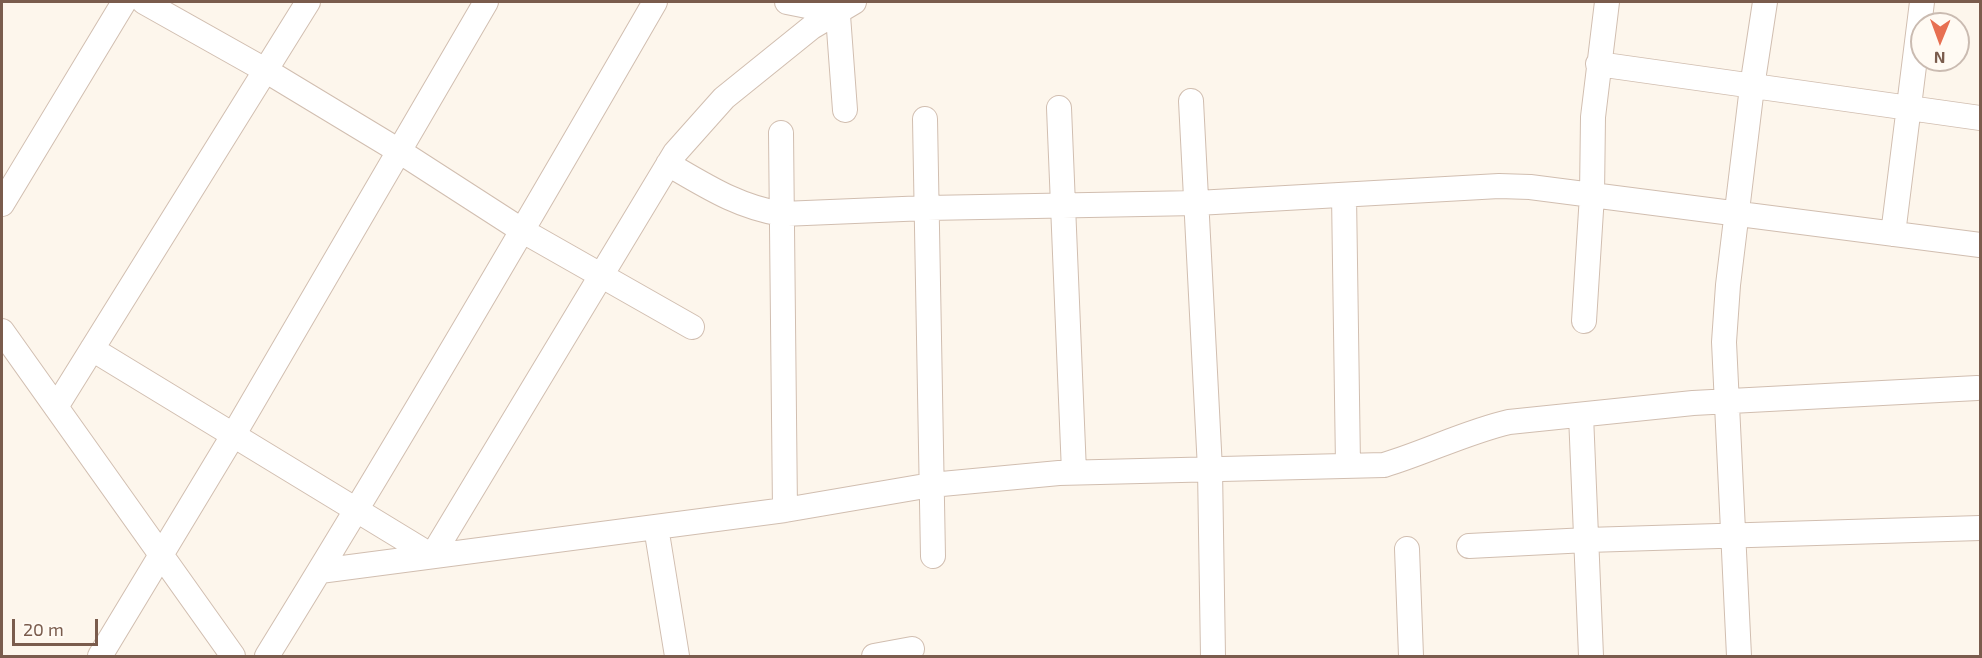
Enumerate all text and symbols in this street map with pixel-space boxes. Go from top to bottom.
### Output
north arrow [1910,12,1970,72]
text: N [1934,49,1946,68]
scale bar [15,607,100,645]
text: 20 m [23,618,64,640]

